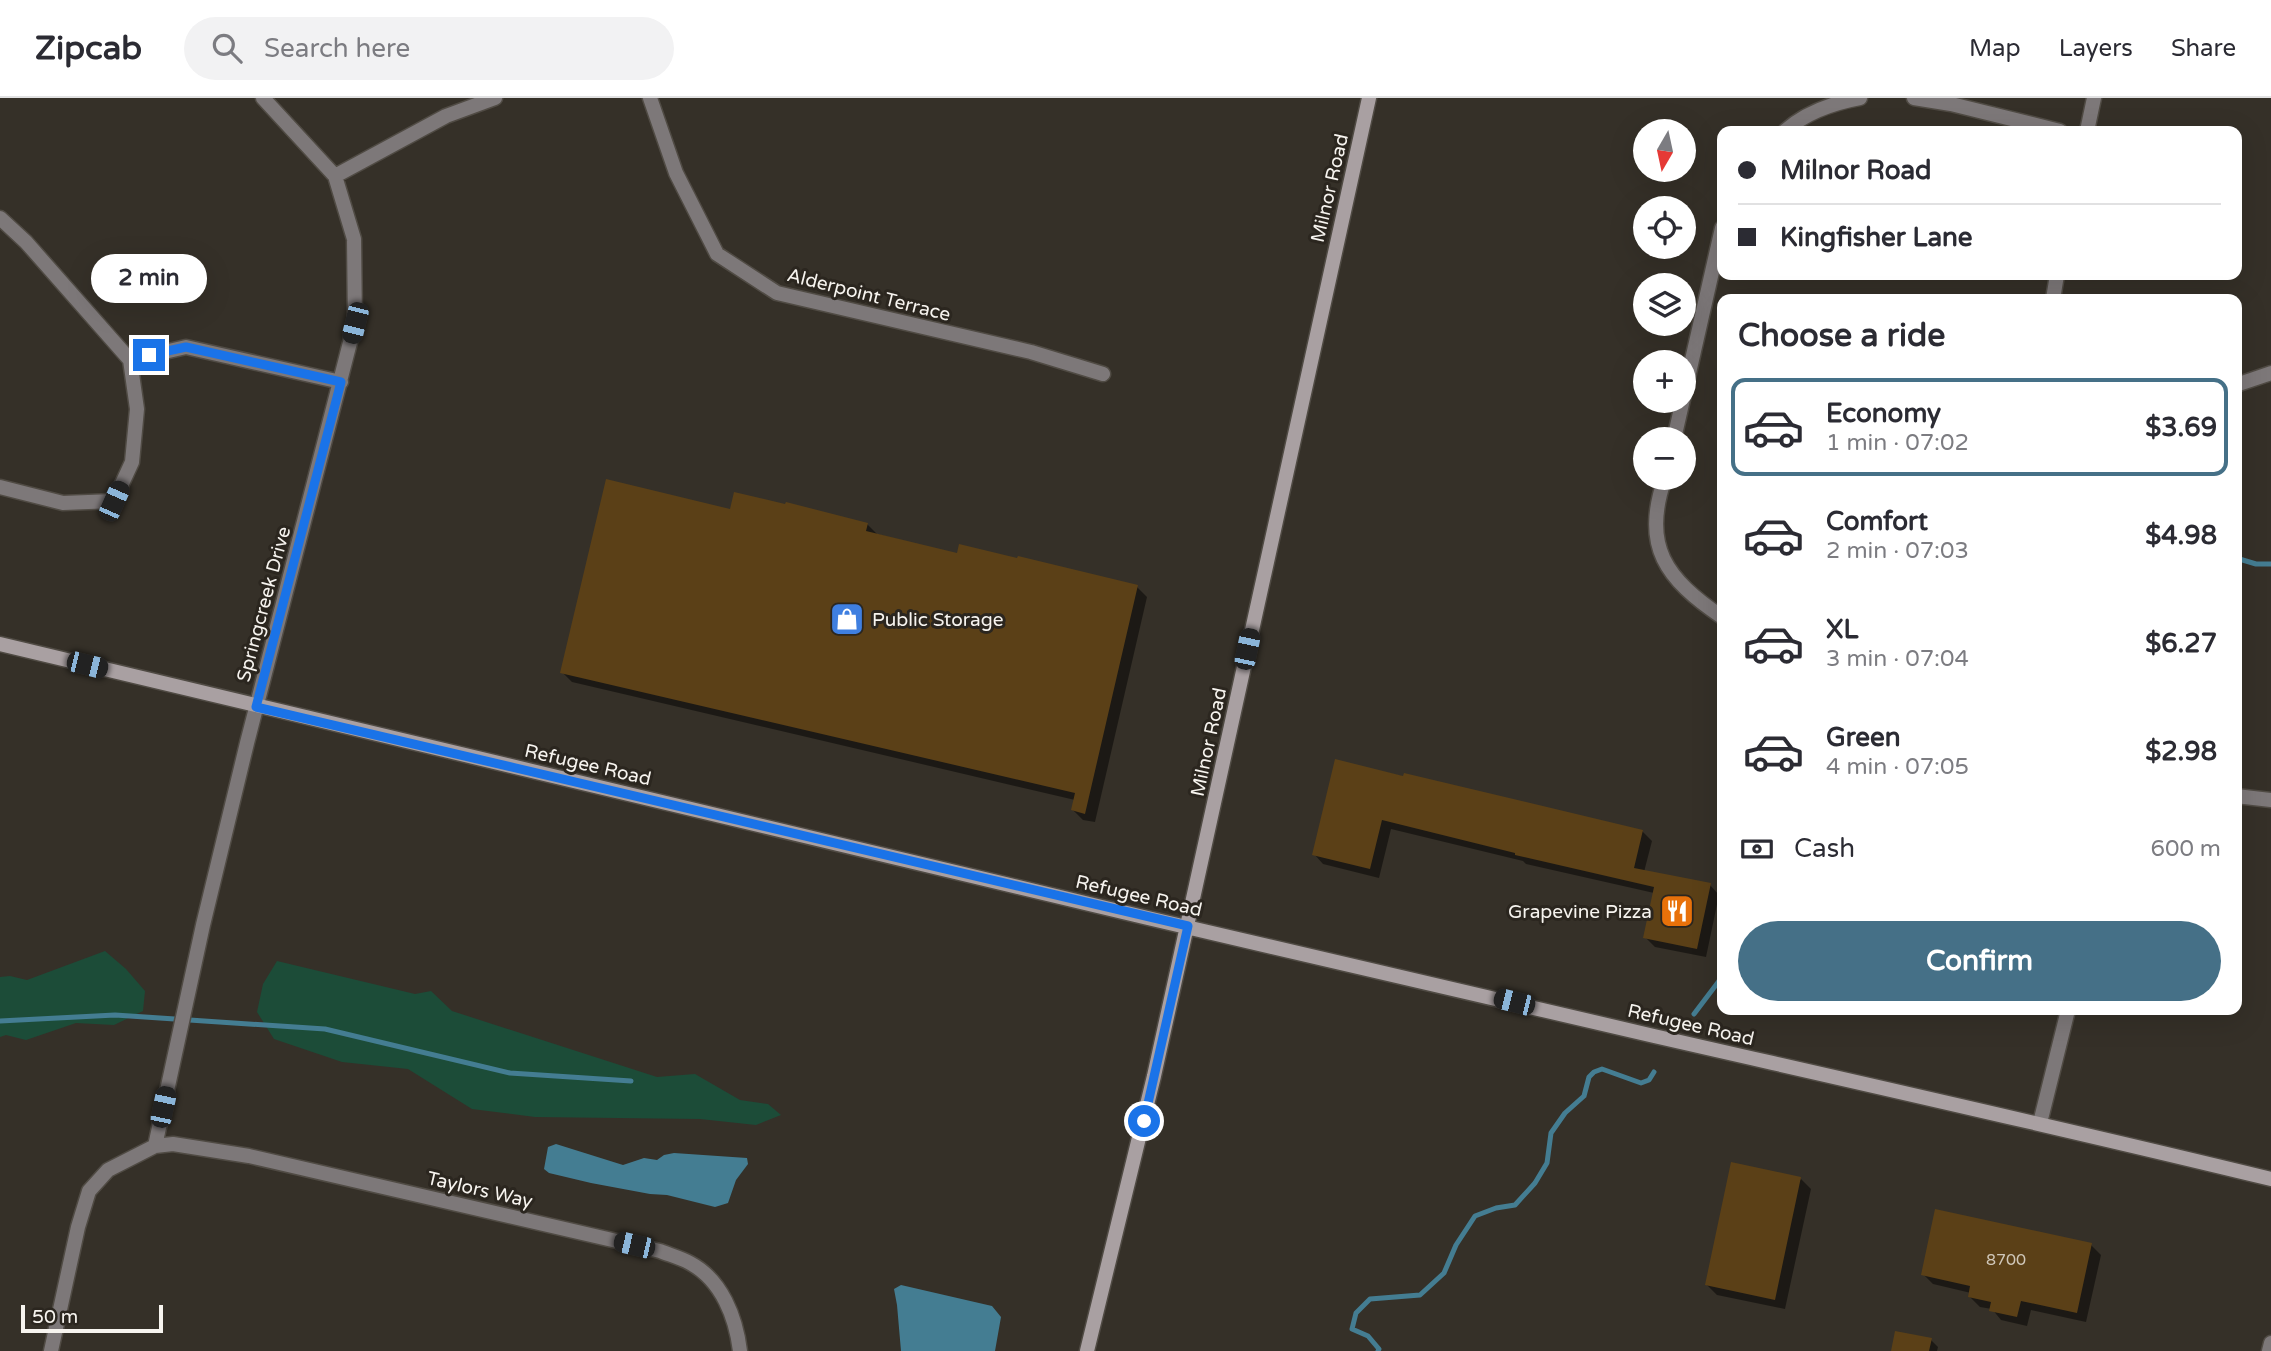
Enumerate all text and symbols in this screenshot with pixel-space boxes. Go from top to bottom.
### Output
search box [184,17,674,80]
text: Zipcab [35,29,142,68]
icon: search [208,29,246,67]
text: Search here [264,33,410,64]
text: Map [1969,34,2021,63]
text: Layers [2059,34,2133,63]
text: Share [2171,34,2236,63]
north arrow [1633,119,1696,182]
map controls [1633,119,1696,490]
street label: Milnor Road [1307,132,1353,245]
text: Milnor Road [1780,155,1932,186]
button: locate [1633,196,1696,259]
text: Kingfisher Lane [1780,222,1973,253]
callout: 2 min [91,254,207,302]
text: 2 min [118,264,180,292]
street label: Alderpoint Terrace [785,264,953,326]
button: layers [1633,273,1696,336]
car [340,300,371,346]
text: Choose a ride [1738,317,1945,355]
route end [133,339,165,371]
button: + [1633,350,1696,413]
icon: car [1742,396,1805,459]
text: Economy [1826,398,1941,429]
text: $3.69 [2145,412,2217,443]
button: − [1633,427,1696,490]
text: 1 min · 07:02 [1826,429,1969,457]
car [96,478,133,524]
icon: car [1742,504,1805,567]
text: Comfort [1826,506,1928,537]
text: $4.98 [2145,520,2217,551]
street label: Springcreek Drive [233,524,295,684]
text: 2 min · 07:03 [1826,537,1969,565]
shop icon: Public Storage [828,600,866,638]
place label: Public Storage [872,609,1003,631]
icon: car [1742,612,1805,675]
text: XL [1826,614,1858,645]
car [1233,626,1262,672]
text: $6.27 [2145,628,2217,659]
text: 3 min · 07:04 [1826,645,1969,673]
car [65,650,110,680]
street label: Milnor Road [1187,686,1231,799]
icon: car [1742,720,1805,783]
text: Green [1826,722,1901,753]
text: $2.98 [2145,736,2217,767]
street label: Refugee Road [522,740,653,790]
text: 4 min · 07:05 [1826,753,1969,781]
icon: cash [1738,830,1776,868]
text: Cash [1794,833,1855,864]
text: 600 m [2151,835,2221,863]
street label: Refugee Road [1073,871,1204,921]
restaurant icon: Grapevine Pizza [1658,892,1696,930]
place label: Grapevine Pizza [1508,901,1652,923]
button: Confirm [1738,921,2221,1001]
car [1492,987,1537,1017]
street label: Refugee Road [1625,1000,1756,1050]
car [149,1084,178,1130]
route start [1128,1105,1160,1137]
street label: Taylors Way [425,1167,535,1213]
car [612,1230,657,1260]
house number: 8700 [1986,1250,2026,1270]
scale bar [21,1302,163,1334]
text: 50 m [32,1306,78,1328]

